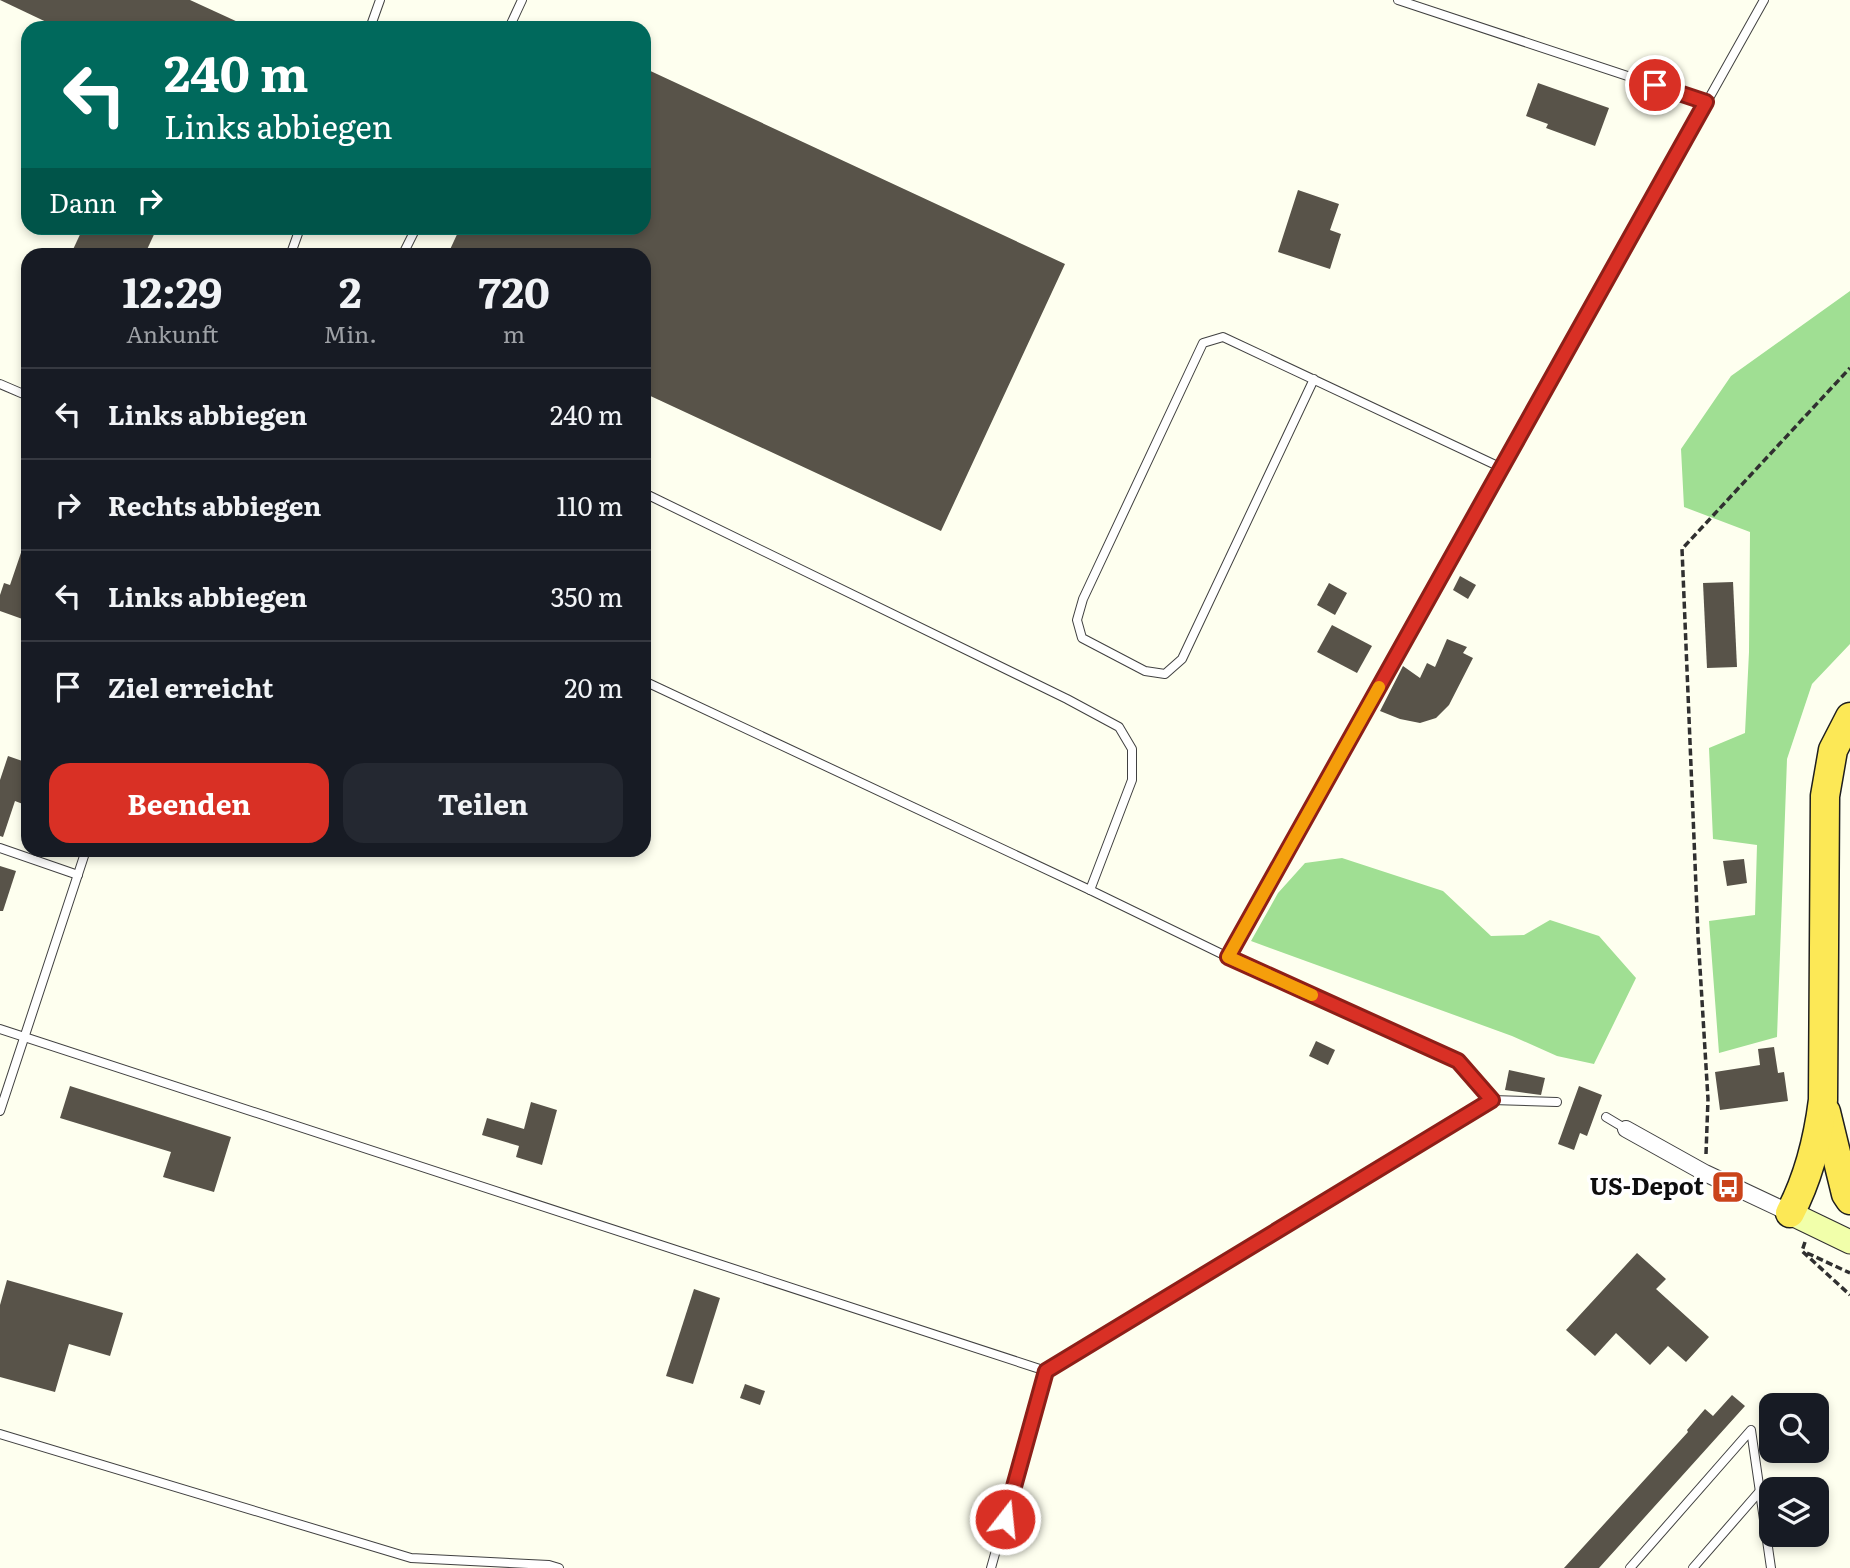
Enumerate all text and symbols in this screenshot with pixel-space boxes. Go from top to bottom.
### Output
text: 240 m [164,34,309,107]
icon: left [49,49,140,140]
pin [1625,55,1685,115]
icon: arrive [1636,66,1674,104]
text: Links abbiegen [164,101,393,149]
text: Dann [49,182,117,221]
icon: right [131,182,169,220]
text: 12:29 [122,259,222,321]
text: 2 [339,259,362,321]
text: 720 [478,259,550,321]
text: Ankunft [126,316,218,350]
text: Min. [324,316,377,350]
text: m [503,316,525,350]
text: Links abbiegen [108,394,307,433]
text: 240 m [550,394,623,433]
icon: left [49,395,87,433]
text: Rechts abbiegen [108,485,321,524]
text: 110 m [556,485,623,524]
icon: right [49,486,87,524]
text: Links abbiegen [108,576,307,615]
text: 350 m [550,576,623,615]
icon: left [49,577,87,615]
text: Ziel erreicht [108,667,273,706]
text: 20 m [564,667,623,706]
icon: arrive [49,668,87,706]
button: Beenden [49,763,329,843]
button: Teilen [343,763,623,843]
place label: US-Depot [1589,1167,1704,1202]
bus stop icon: US-Depot [1709,1168,1747,1206]
map controls [1759,1393,1829,1547]
button: search [1759,1393,1829,1463]
button: layers [1759,1477,1829,1547]
position arrow [968,1482,1042,1556]

